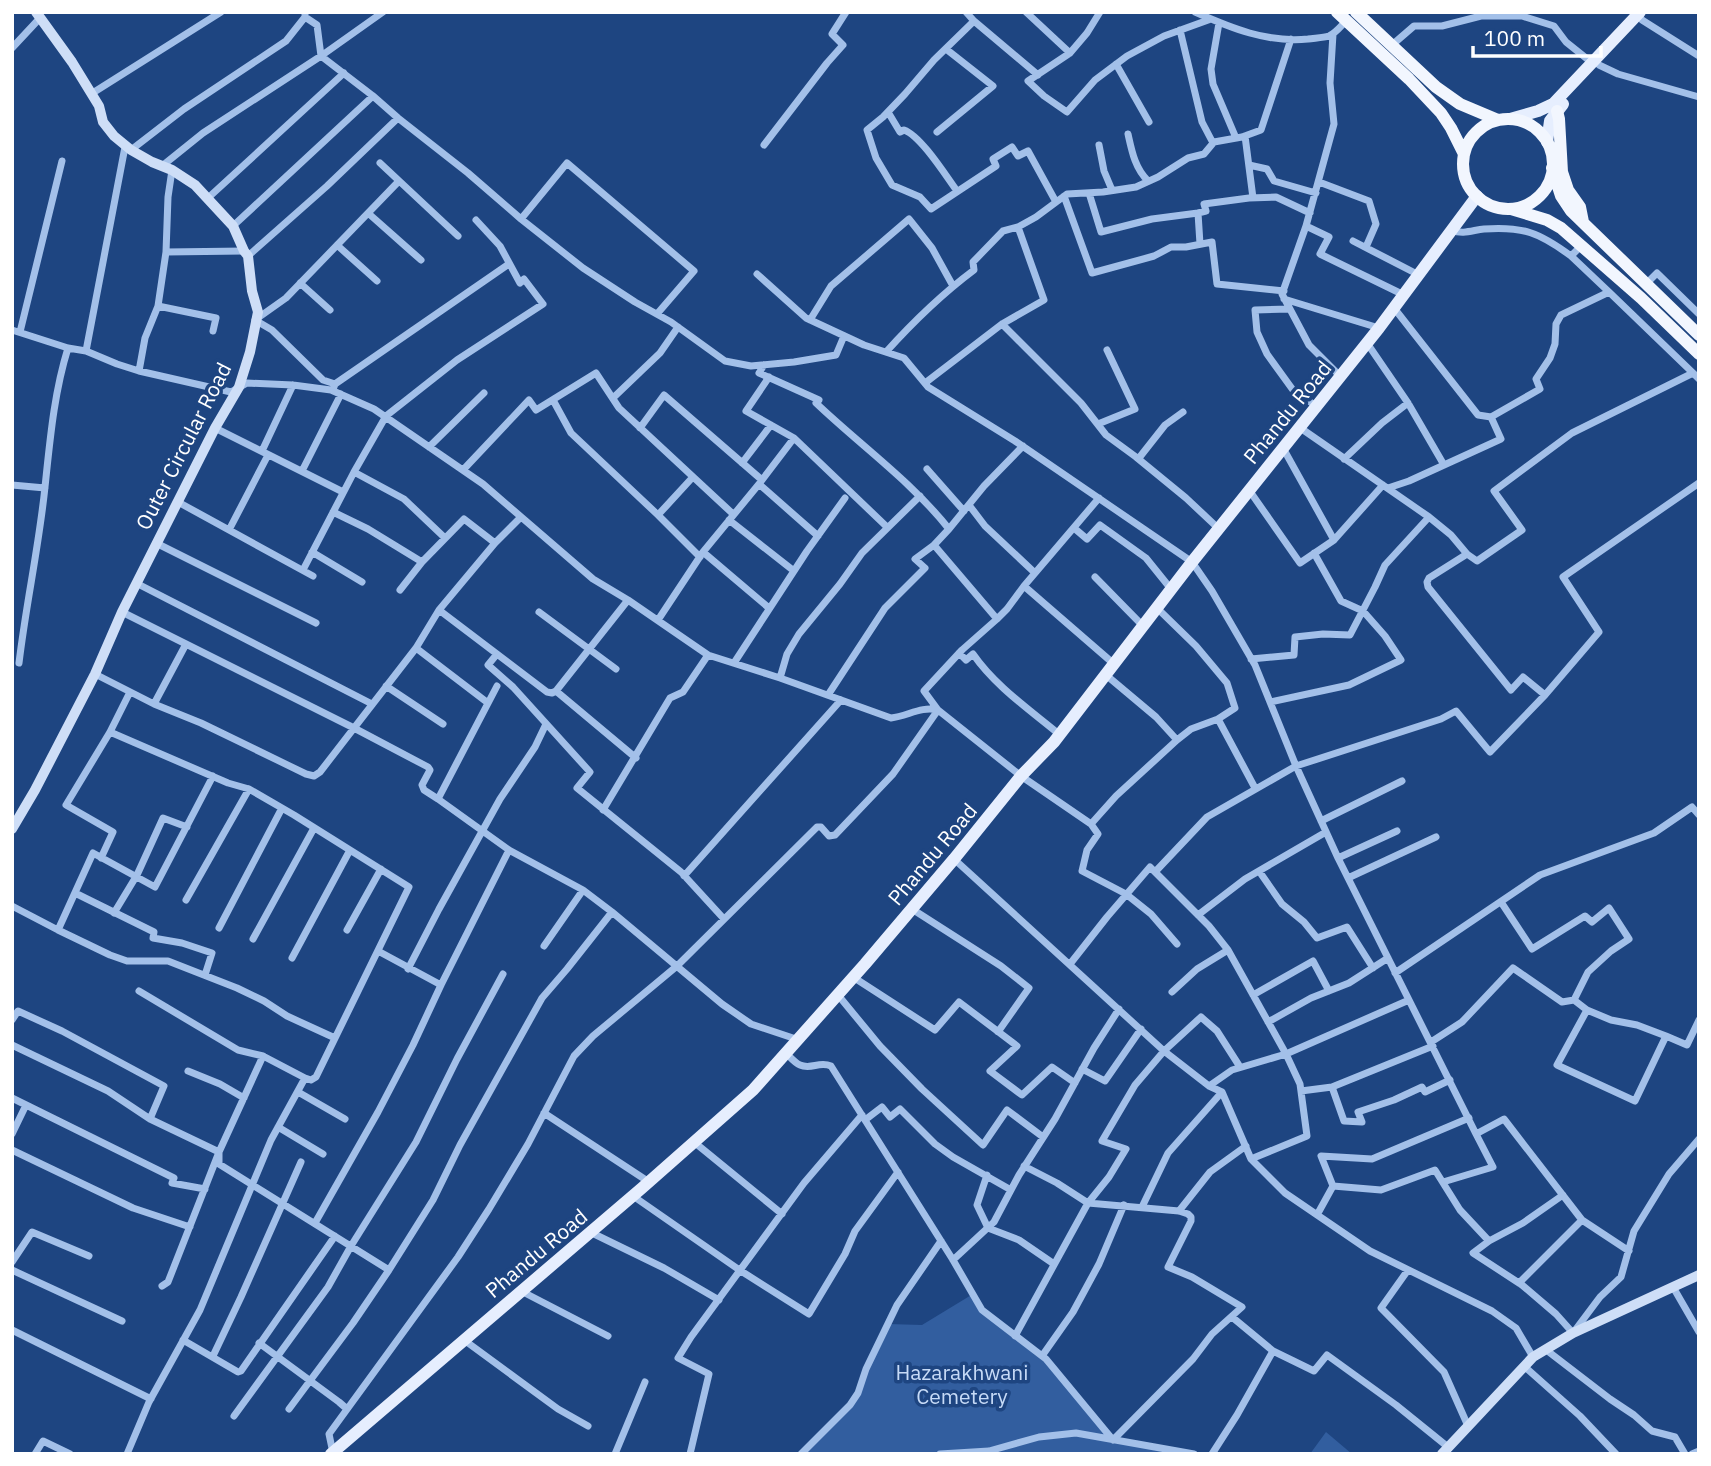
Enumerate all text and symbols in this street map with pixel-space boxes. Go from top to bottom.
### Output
scale bar [1473,14,1601,58]
text: 100 m [1484,24,1545,52]
street label: Phandu Road [1237,355,1337,469]
street label: Outer Circular Road [129,357,237,535]
street label: Phandu Road [881,797,983,911]
street label: Phandu Road [479,1202,593,1304]
park label: Hazarakhwani Cemetery [895,1358,1029,1410]

